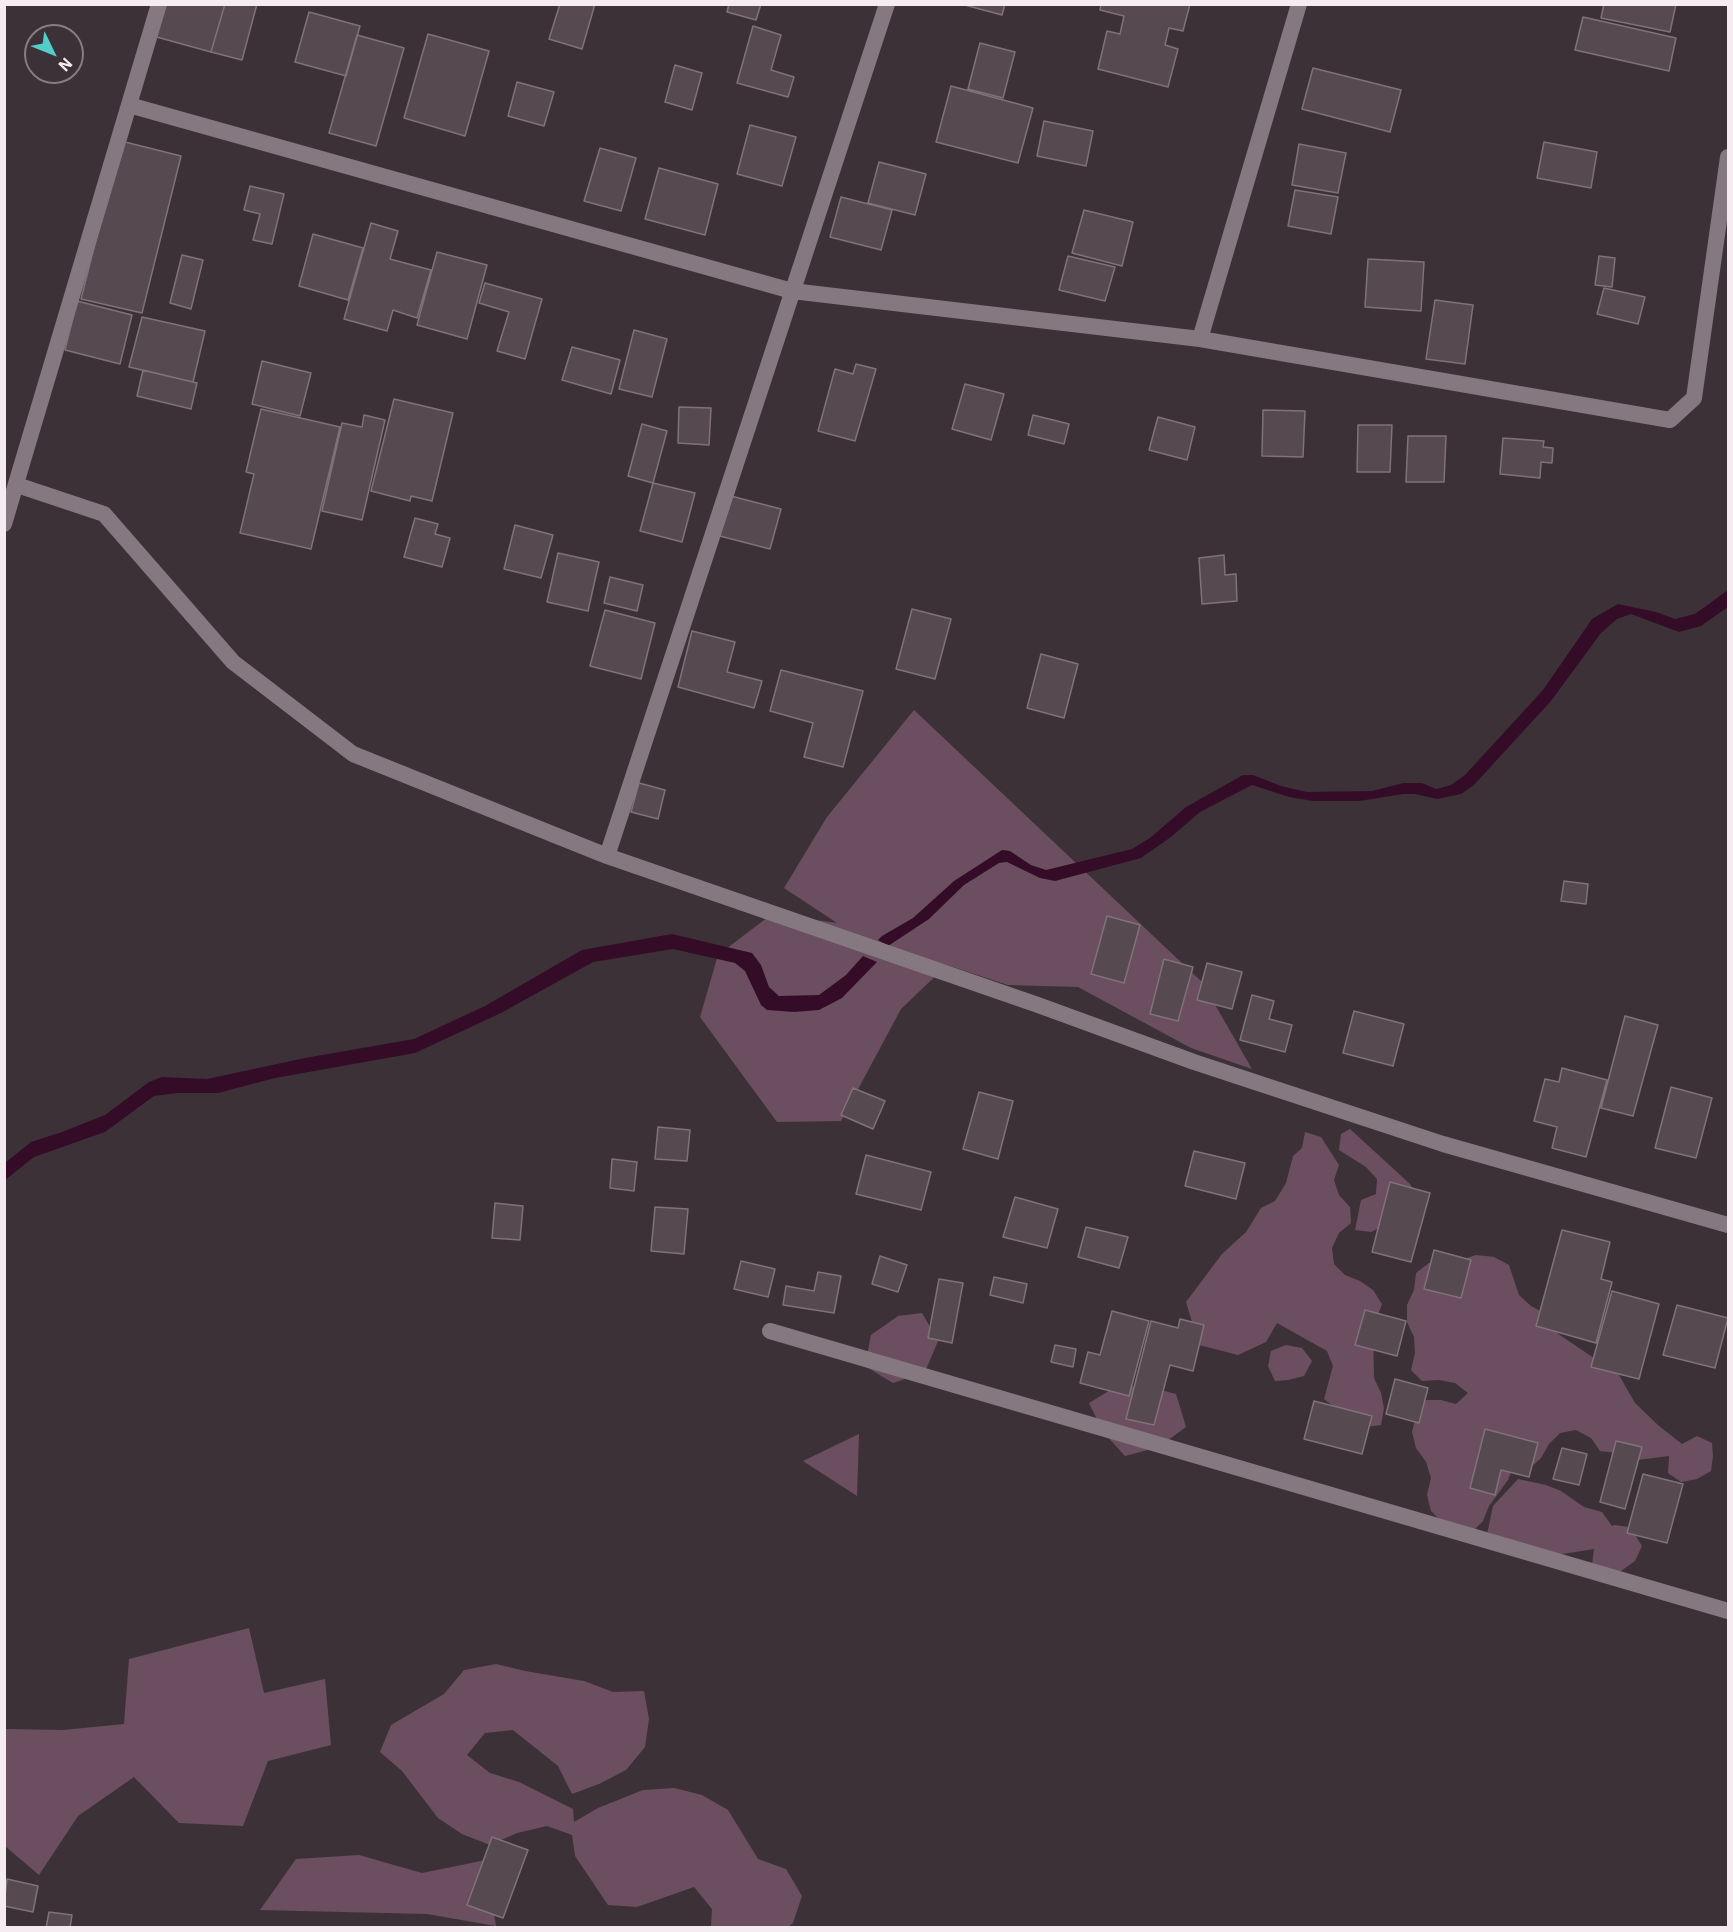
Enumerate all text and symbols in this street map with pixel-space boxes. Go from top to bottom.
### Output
north arrow [24,24,84,84]
text: N [54,54,77,76]

